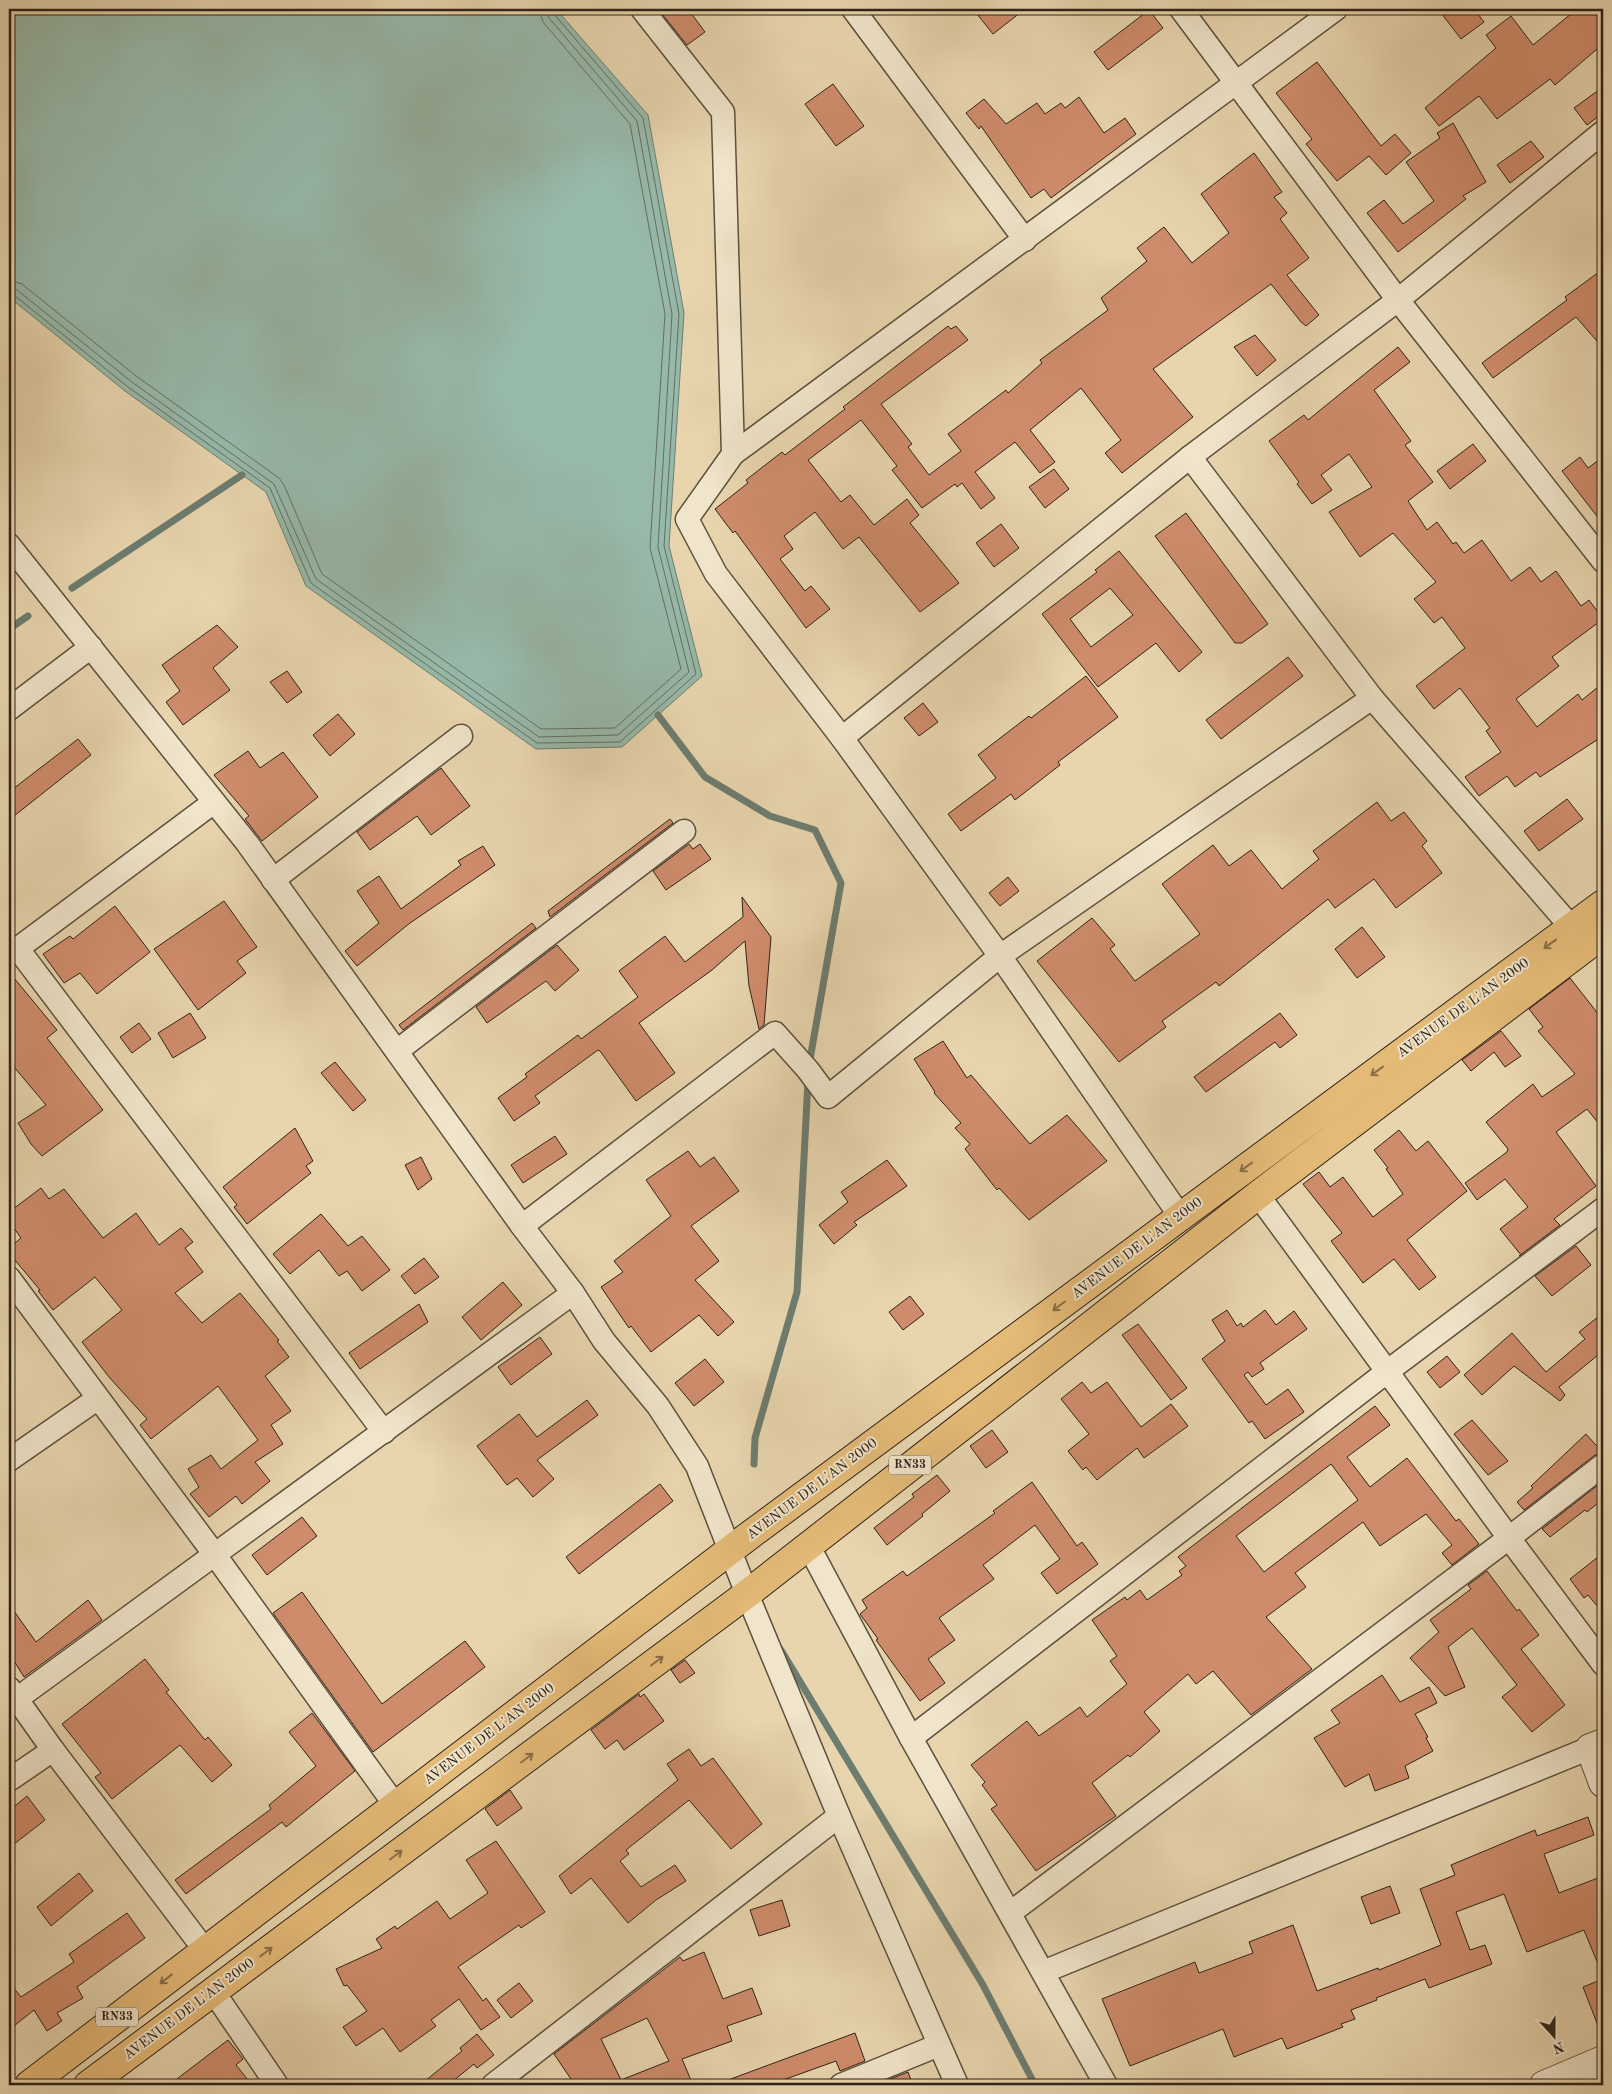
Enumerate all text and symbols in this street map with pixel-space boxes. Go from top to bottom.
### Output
one-way arrow [1543,939,1557,949]
street label: AVENUE DE L'AN 2000 [1394,956,1532,1060]
one-way arrow [1370,1066,1384,1076]
one-way arrow [1240,1162,1253,1173]
street label: AVENUE DE L'AN 2000 [1069,1194,1205,1302]
one-way arrow [1053,1300,1066,1311]
street label: AVENUE DE L'AN 2000 [744,1435,880,1543]
road number: RN33 [889,1456,931,1474]
one-way arrow [650,1656,664,1666]
street label: AVENUE DE L'AN 2000 [421,1680,557,1788]
one-way arrow [520,1753,534,1763]
one-way arrow [389,1850,403,1860]
one-way arrow [259,1947,273,1957]
street label: AVENUE DE L'AN 2000 [121,1955,257,2063]
one-way arrow [160,1974,173,1985]
road number: RN33 [96,2008,138,2026]
north arrow [1530,2012,1580,2062]
text: N [1551,2039,1566,2056]

